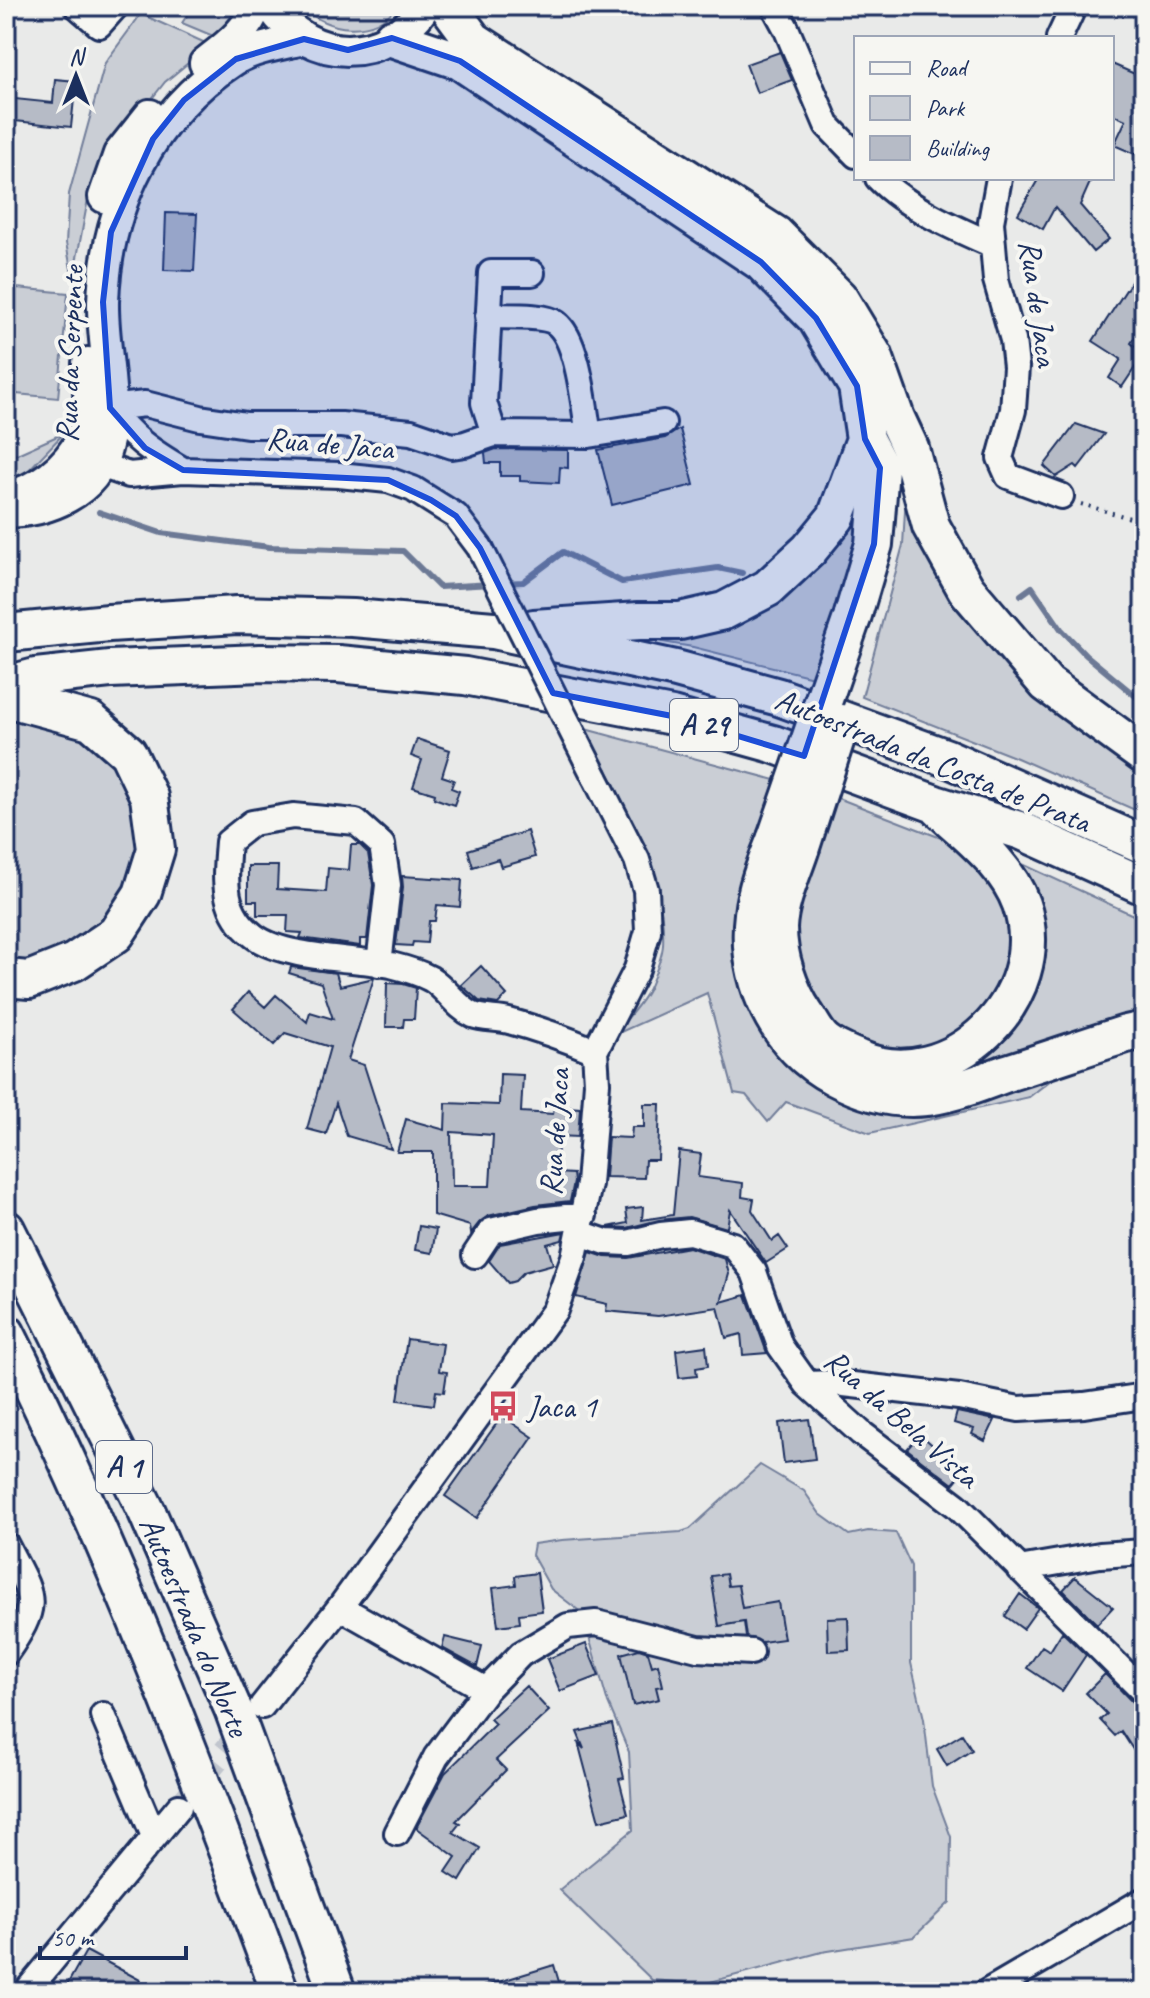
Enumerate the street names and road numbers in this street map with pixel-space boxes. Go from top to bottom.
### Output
street label: Rua de Jaca [1009,237,1068,371]
street label: Rua da Serpente [46,262,93,443]
street label: Rua de Jaca [265,418,397,470]
street label: Autoestrada da Costa de Prata [769,678,1098,843]
road number: A 29 [670,699,738,751]
street label: Rua de Jaca [530,1065,580,1197]
street label: Rua da Bela Vista [816,1340,989,1498]
road number: A 1 [96,1441,152,1493]
street label: Autoestrada do Norte [130,1510,260,1745]

